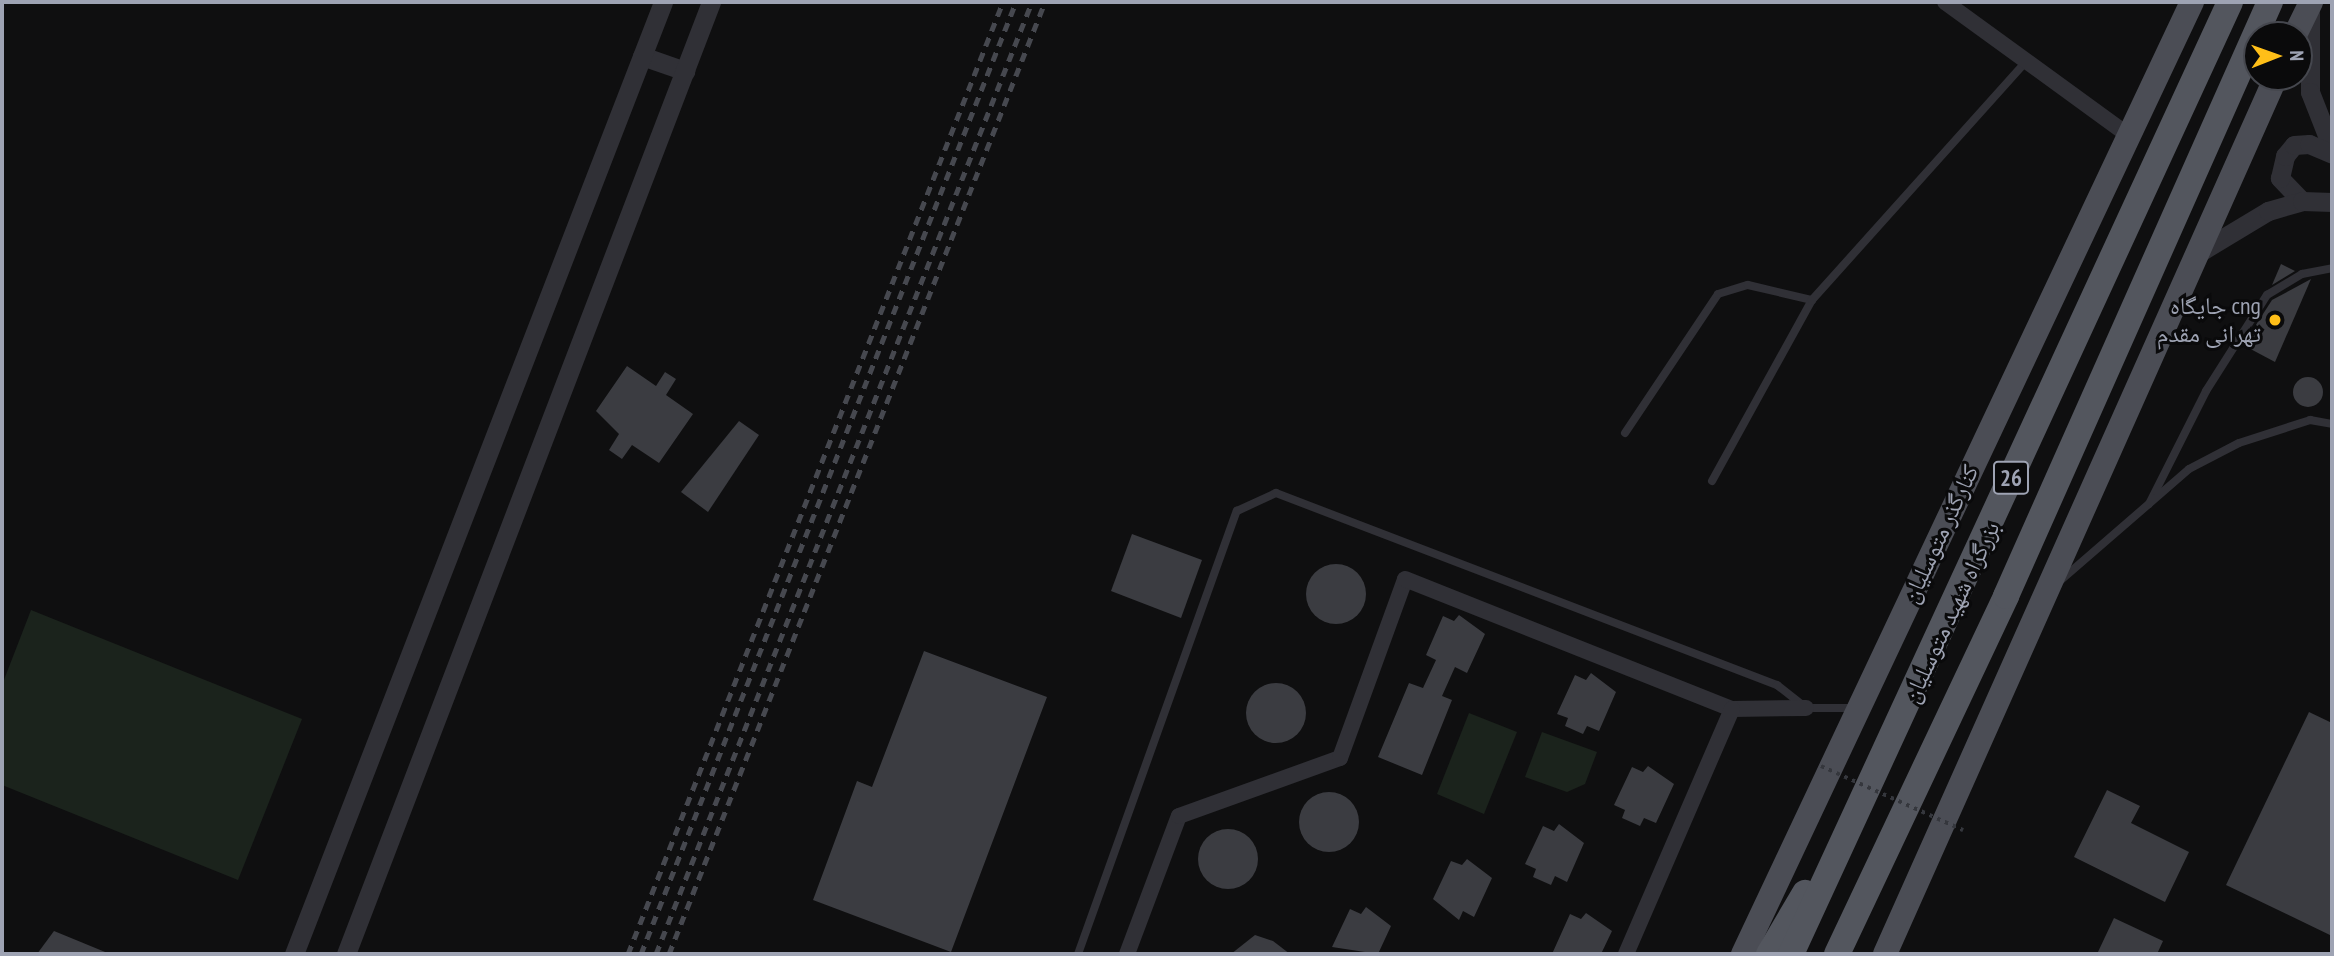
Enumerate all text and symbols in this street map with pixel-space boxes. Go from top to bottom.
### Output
north arrow [2243,21,2313,91]
text: N [2285,50,2309,61]
place label: جایگاه cng تهرانی مقدم [2157,292,2261,348]
marker: جایگاه cng تهرانی مقدم [2267,312,2283,328]
road number: 26 [1992,458,2030,498]
street label: کنارگذر متوسلیان [1895,460,1985,608]
street label: بزرگراه شهید متوسلیان [1896,517,2006,707]

